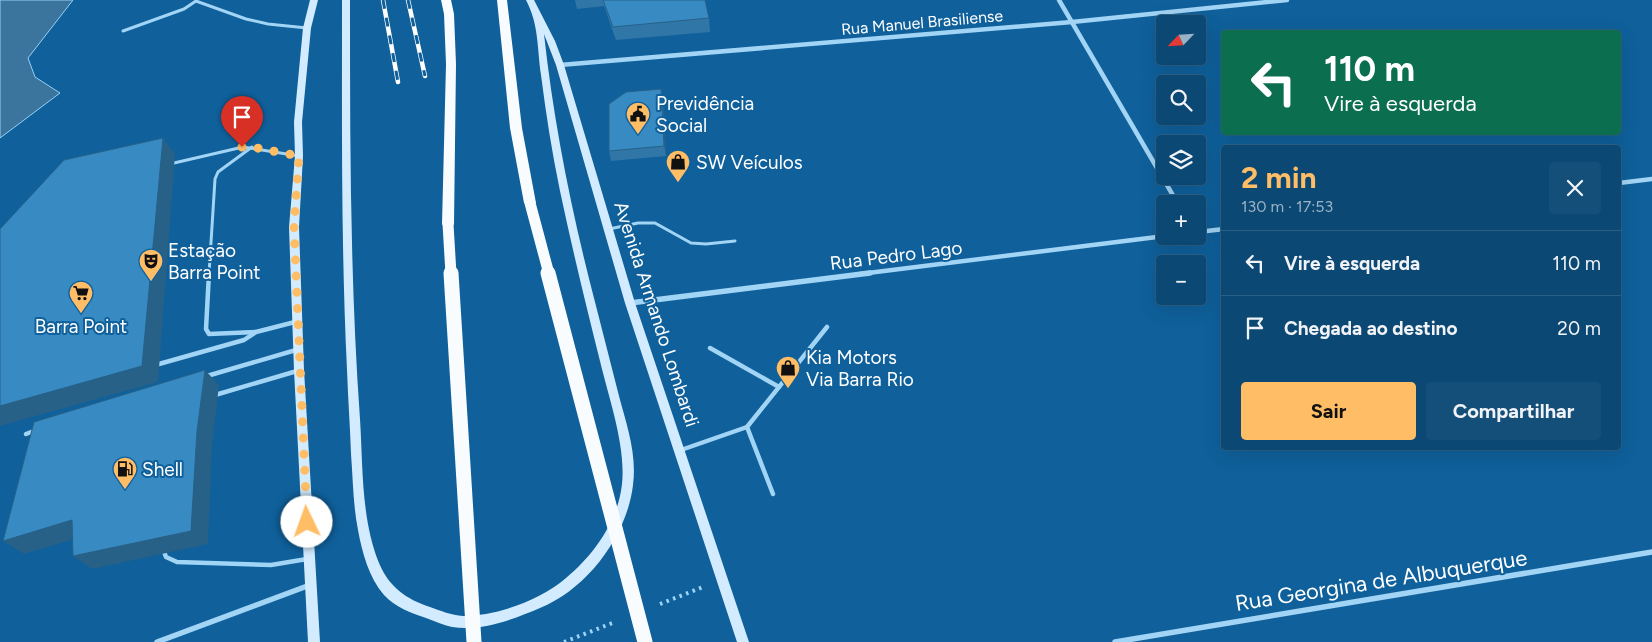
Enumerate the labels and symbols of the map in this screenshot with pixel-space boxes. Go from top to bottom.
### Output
street label: Rua Manuel Brasiliense [840,6,1004,39]
north arrow [1156,15,1206,65]
place label: Previdência Social [656,92,754,137]
pin [221,96,263,147]
public building icon: Previdência Social [625,101,651,135]
shop icon: SW Veículos [665,149,691,183]
place label: SW Veículos [696,151,803,174]
street label: Avenida Armando Lombardi [609,199,704,430]
street label: Rua Pedro Lago [829,236,964,275]
place label: Estação Barra Point [168,239,261,284]
theatre icon: Estação Barra Point [138,248,164,282]
supermarket icon: Barra Point [68,280,94,314]
place label: Barra Point [35,315,127,338]
place label: Kia Motors Via Barra Rio [806,346,914,391]
shop icon: Kia Motors Via Barra Rio [775,355,801,389]
fuel station icon: Shell [112,456,138,490]
place label: Shell [142,458,183,481]
position arrow [280,495,332,547]
street label: Rua Georgina de Albuquerque [1233,544,1529,617]

